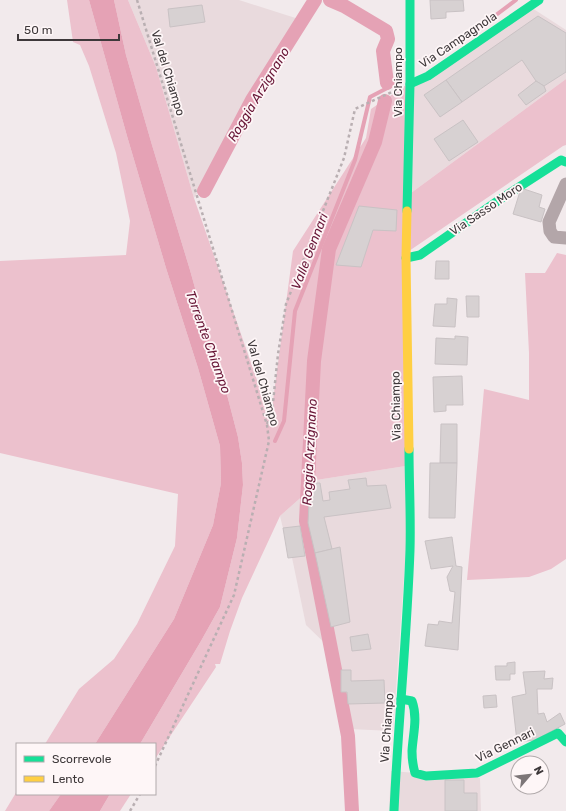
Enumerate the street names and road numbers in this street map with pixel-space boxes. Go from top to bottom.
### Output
street label: Via Campagnola [417,9,499,71]
street label: Val del Chiampo [148,28,188,118]
street label: Via Chiampo [391,47,405,117]
street label: Via Sasso Moro [447,180,525,238]
street label: Val del Chiampo [244,338,282,428]
street label: Via Chiampo [388,371,404,441]
street label: Via Chiampo [378,693,396,763]
street label: Via Gennari [473,725,537,765]

